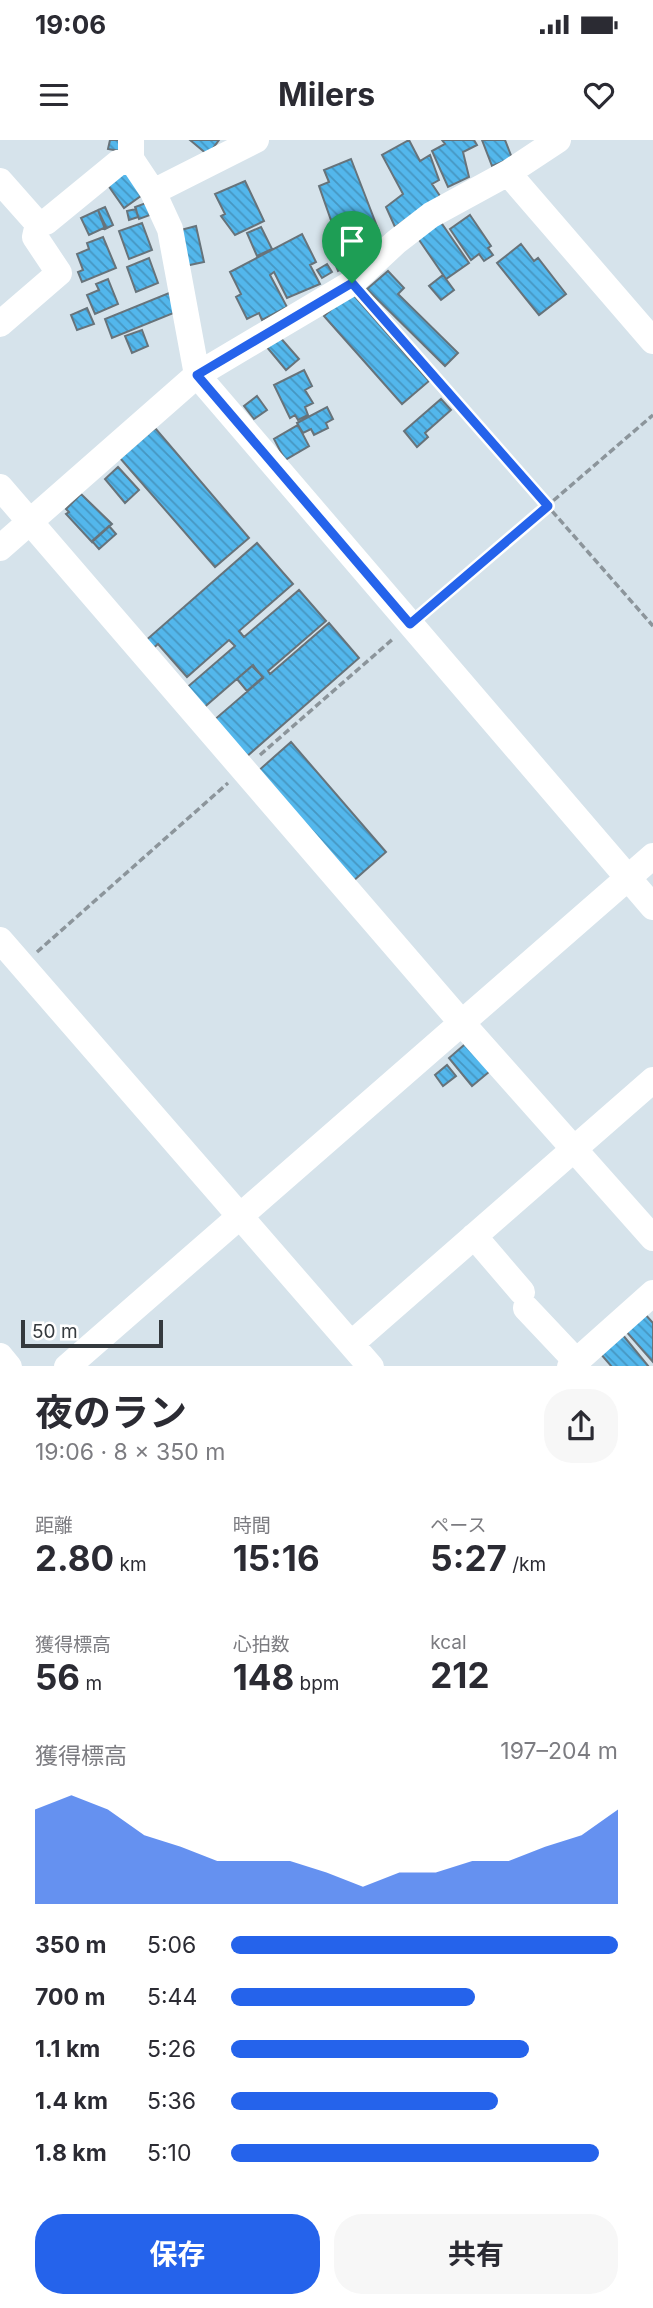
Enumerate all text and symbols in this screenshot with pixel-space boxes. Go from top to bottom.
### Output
text: 19:06 [35,9,106,40]
text: Milers [278,75,375,114]
icon: menu [35,76,73,114]
icon: heart [580,76,618,114]
pin [322,211,382,283]
icon: arrive [333,222,371,260]
scale bar [21,1318,163,1349]
text: 50 m [32,1320,78,1343]
text: 夜のラン [35,1389,187,1435]
button: share [544,1389,618,1463]
text: 19:06 · 8 × 350 m [35,1438,225,1466]
text: 距離 [35,1514,73,1537]
text: 時間 [233,1514,271,1537]
text: ペース [430,1514,486,1537]
text: 2.80 [35,1537,114,1579]
text: 15:16 [233,1537,320,1579]
text: 5:27 [430,1537,507,1579]
text: km [114,1553,147,1576]
text: /km [507,1553,546,1576]
text: kcal [430,1631,467,1654]
text: 獲得標高 [35,1633,111,1656]
text: 心拍数 [233,1633,290,1656]
text: 212 [430,1654,490,1696]
text: 56 [35,1656,80,1698]
text: 148 [233,1656,294,1698]
text: m [80,1672,102,1695]
text: bpm [294,1672,339,1695]
text: 197–204 m [500,1737,618,1765]
text: 獲得標高 [35,1742,127,1770]
text: 350 m [35,1931,107,1959]
text: 5:06 [147,1931,196,1959]
text: 700 m [35,1983,105,2011]
text: 5:44 [147,1983,197,2011]
text: 1.1 km [35,2035,100,2063]
text: 5:26 [147,2035,196,2063]
text: 1.4 km [35,2087,108,2115]
text: 5:36 [147,2087,196,2115]
text: 1.8 km [35,2139,107,2167]
text: 5:10 [147,2139,191,2167]
button: 保存 [35,2214,320,2294]
button: 共有 [334,2214,618,2294]

